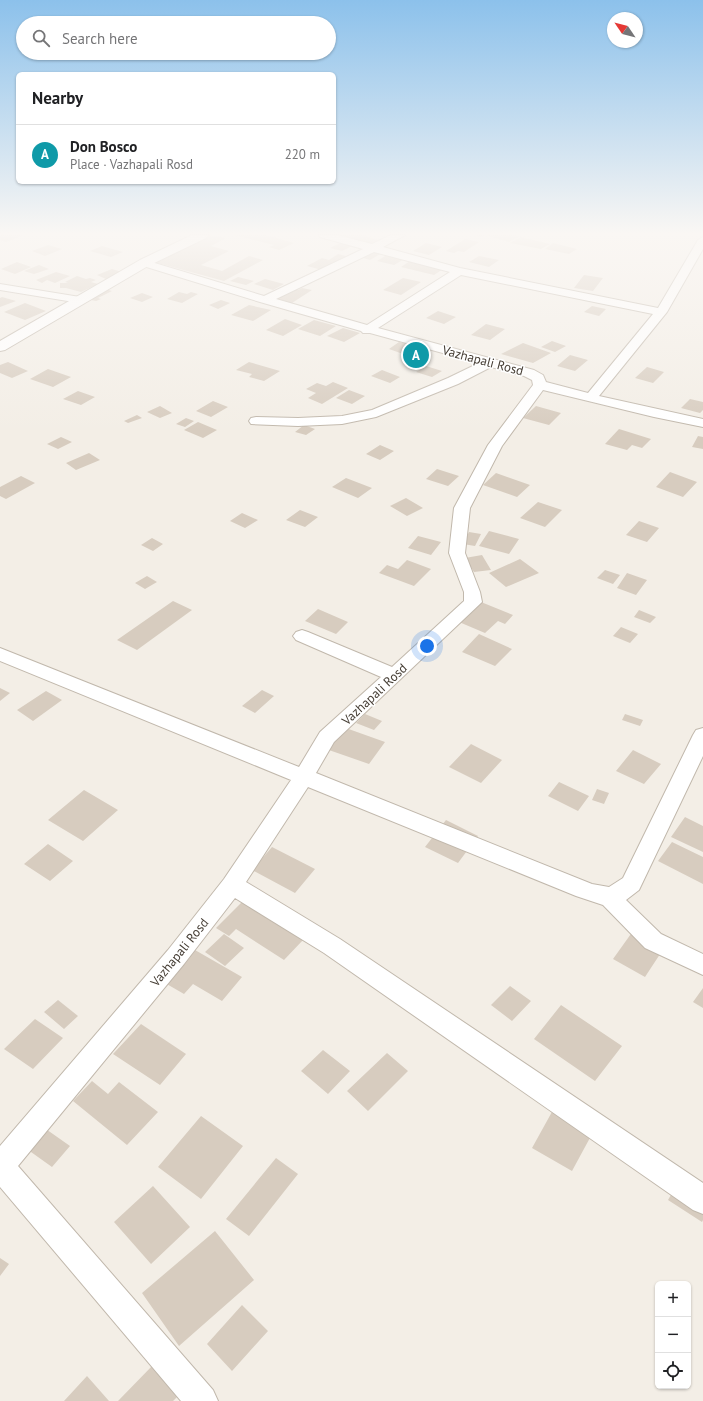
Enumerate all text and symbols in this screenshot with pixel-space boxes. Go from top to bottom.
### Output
north arrow [607,12,643,48]
search box [16,16,336,60]
icon: search [30,27,52,49]
text: Search here [62,29,138,48]
text: Nearby [32,87,83,109]
text: Don Bosco [70,137,137,156]
text: A [41,146,49,163]
text: 220 m [285,146,320,163]
text: Place · Vazhapali Rosd [70,156,193,173]
pin: A [403,340,429,370]
street label: Vazhapali Rosd [439,341,525,379]
your location [417,636,437,656]
street label: Vazhapali Rosd [337,660,411,730]
street label: Vazhapali Rosd [146,915,212,991]
map controls [655,1281,691,1389]
button: + [655,1281,691,1317]
button: − [655,1317,691,1353]
button: locate [655,1353,691,1389]

